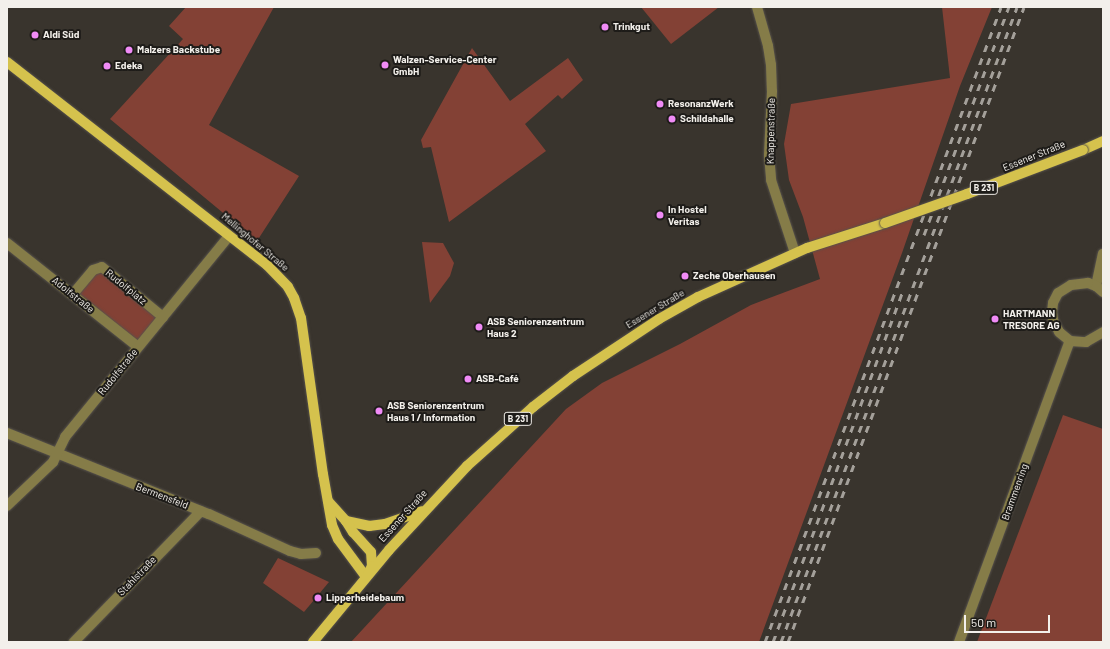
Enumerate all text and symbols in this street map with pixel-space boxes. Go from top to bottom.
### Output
place label: Trinkgut [613,21,650,33]
marker: Trinkgut [600,22,610,32]
place label: Aldi Süd [43,29,79,41]
marker: Aldi Süd [30,30,40,40]
place label: Malzers Backstube [137,44,220,56]
marker: Malzers Backstube [124,45,134,55]
place label: Walzen-Service-Center GmbH [393,53,496,76]
place label: Edeka [115,60,142,72]
marker: Walzen-Service-Center GmbH [380,60,390,70]
marker: Edeka [102,61,112,71]
place label: ResonanzWerk [668,98,734,110]
street label: Knappenstraße [764,98,778,164]
marker: ResonanzWerk [655,99,665,109]
place label: Schildahalle [680,113,734,125]
marker: Schildahalle [667,114,677,124]
street label: Essener Straße [1001,138,1067,174]
road number: B 231 [969,181,999,195]
place label: In Hostel Veritas [668,203,707,226]
street label: Mellinghofer Straße [219,210,291,274]
marker: In Hostel Veritas [655,210,665,220]
street label: Rudolfplatz [103,267,149,307]
place label: Zeche Oberhausen [693,270,776,282]
marker: Zeche Oberhausen [680,271,690,281]
street label: Adolfstraße [50,274,96,316]
street label: Essener Straße [624,287,686,331]
place label: HARTMANN TRESORE AG [1003,307,1060,330]
marker: HARTMANN TRESORE AG [990,314,1000,324]
place label: ASB Seniorenzentrum Haus 2 [487,315,584,338]
marker: ASB Seniorenzentrum Haus 2 [474,322,484,332]
street label: Rudolfstraße [96,346,140,398]
place label: ASB-Café [476,373,519,385]
marker: ASB-Café [463,374,473,384]
place label: ASB Seniorenzentrum Haus 1 / Information [387,399,484,422]
marker: ASB Seniorenzentrum Haus 1 / Information [374,406,384,416]
road number: B 231 [503,412,533,426]
street label: Brammenring [999,462,1031,522]
street label: Bermensfeld [134,481,190,511]
street label: Essener Straße [376,487,430,545]
street label: Stahlstraße [115,554,159,598]
place label: Lipperheidebaum [326,592,404,604]
marker: Lipperheidebaum [313,593,323,603]
scale bar [966,607,1052,633]
text: 50 m [971,615,996,629]

